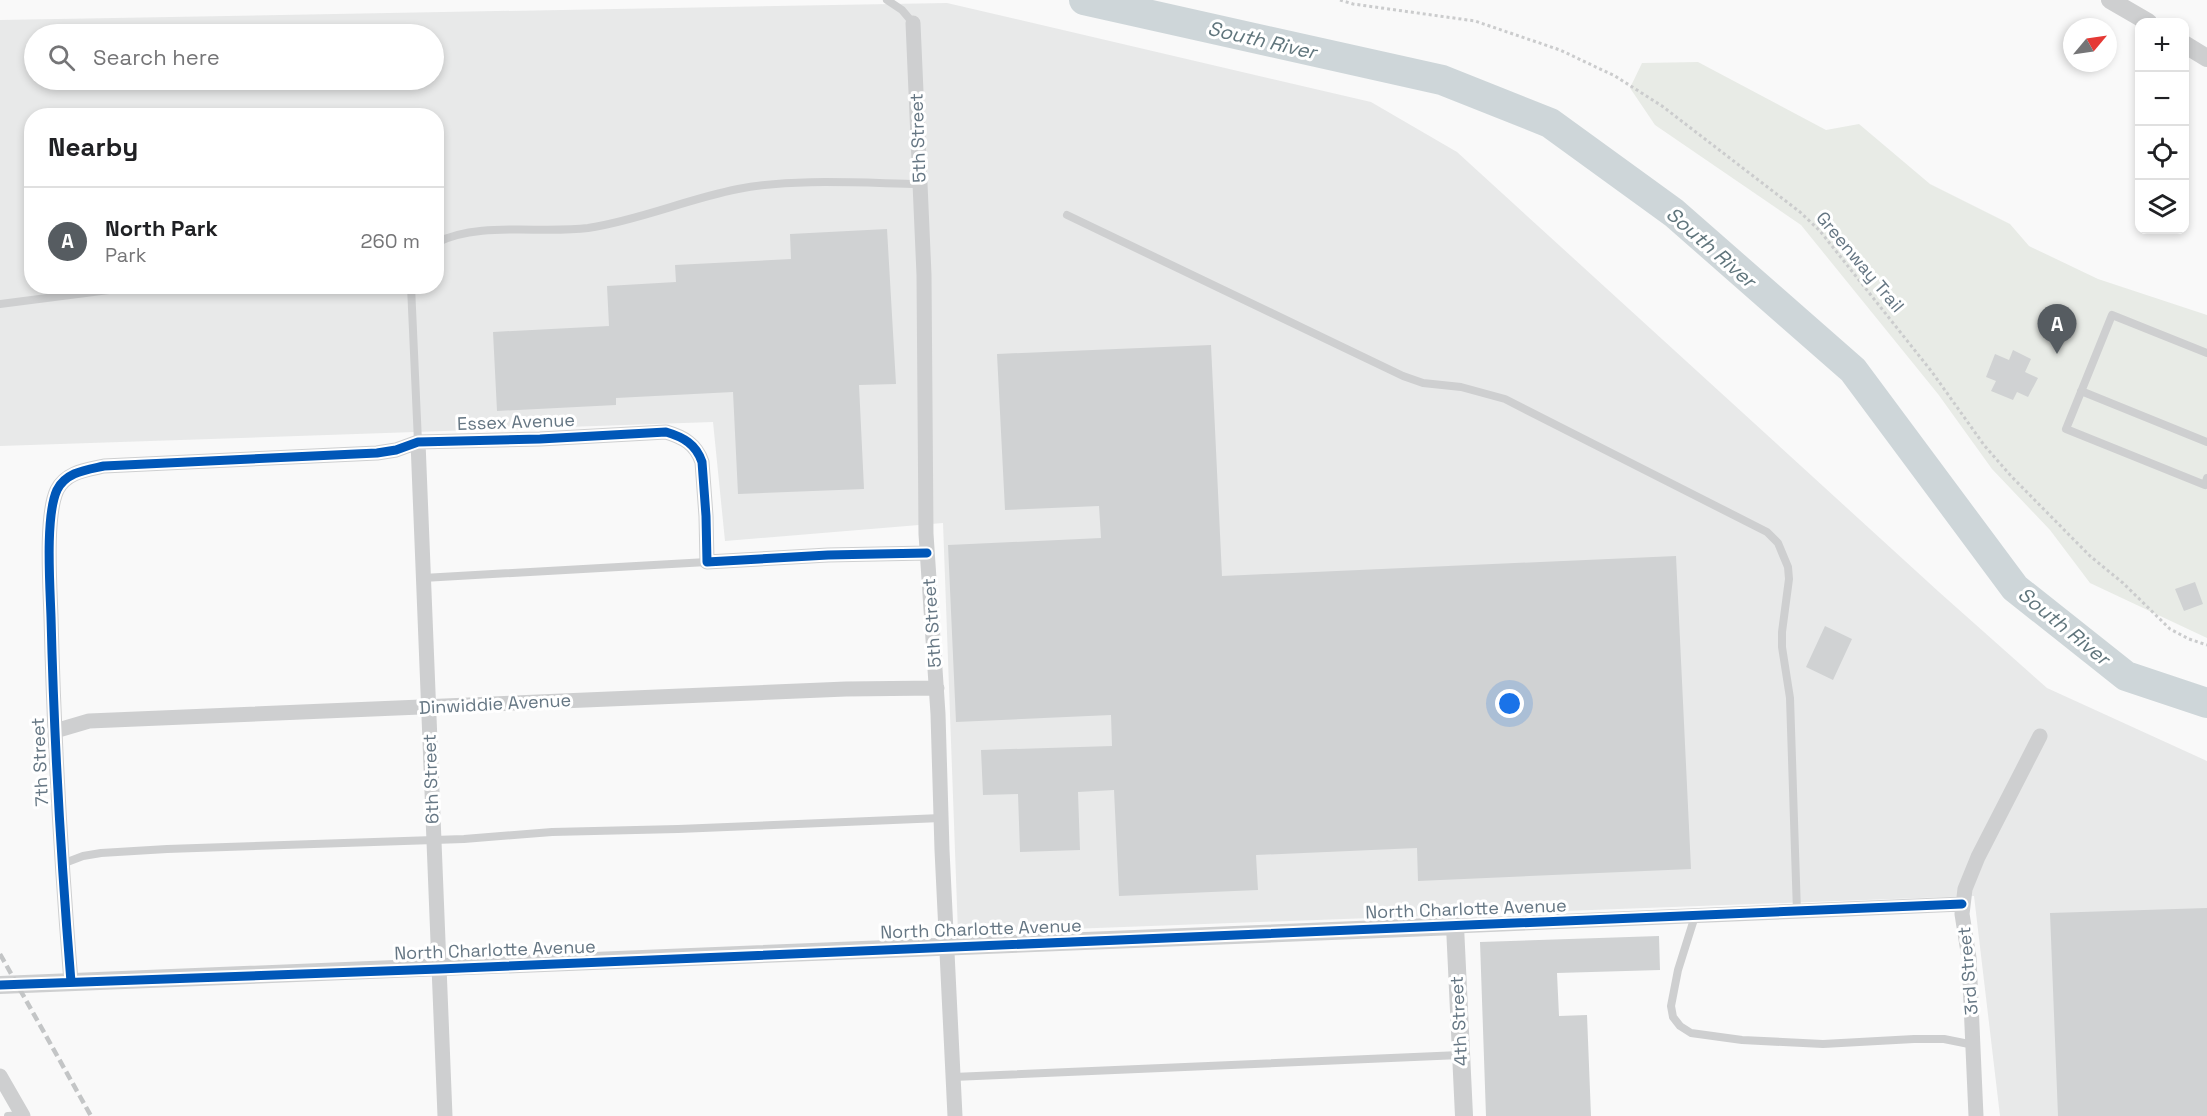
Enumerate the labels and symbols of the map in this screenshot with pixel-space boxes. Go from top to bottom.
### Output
water label: South River [1205,15,1321,66]
north arrow [2063,18,2117,72]
street label: 5th Street [904,93,931,183]
water label: South River [1661,201,1763,295]
street label: Greenway Trail [1811,206,1909,317]
pin: A [2038,304,2076,354]
street label: Essex Avenue [457,408,575,435]
street label: 5th Street [917,577,946,669]
water label: South River [2013,581,2117,672]
street label: Dinwiddie Avenue [418,688,572,719]
your location [1495,689,1524,718]
street label: 7th Street [26,717,53,807]
street label: 6th Street [417,734,444,824]
street label: North Charlotte Avenue [1365,893,1567,924]
street label: North Charlotte Avenue [880,913,1082,944]
street label: 3rd Street [1952,926,1983,1016]
street label: North Charlotte Avenue [394,934,596,965]
street label: 4th Street [1445,975,1472,1067]

